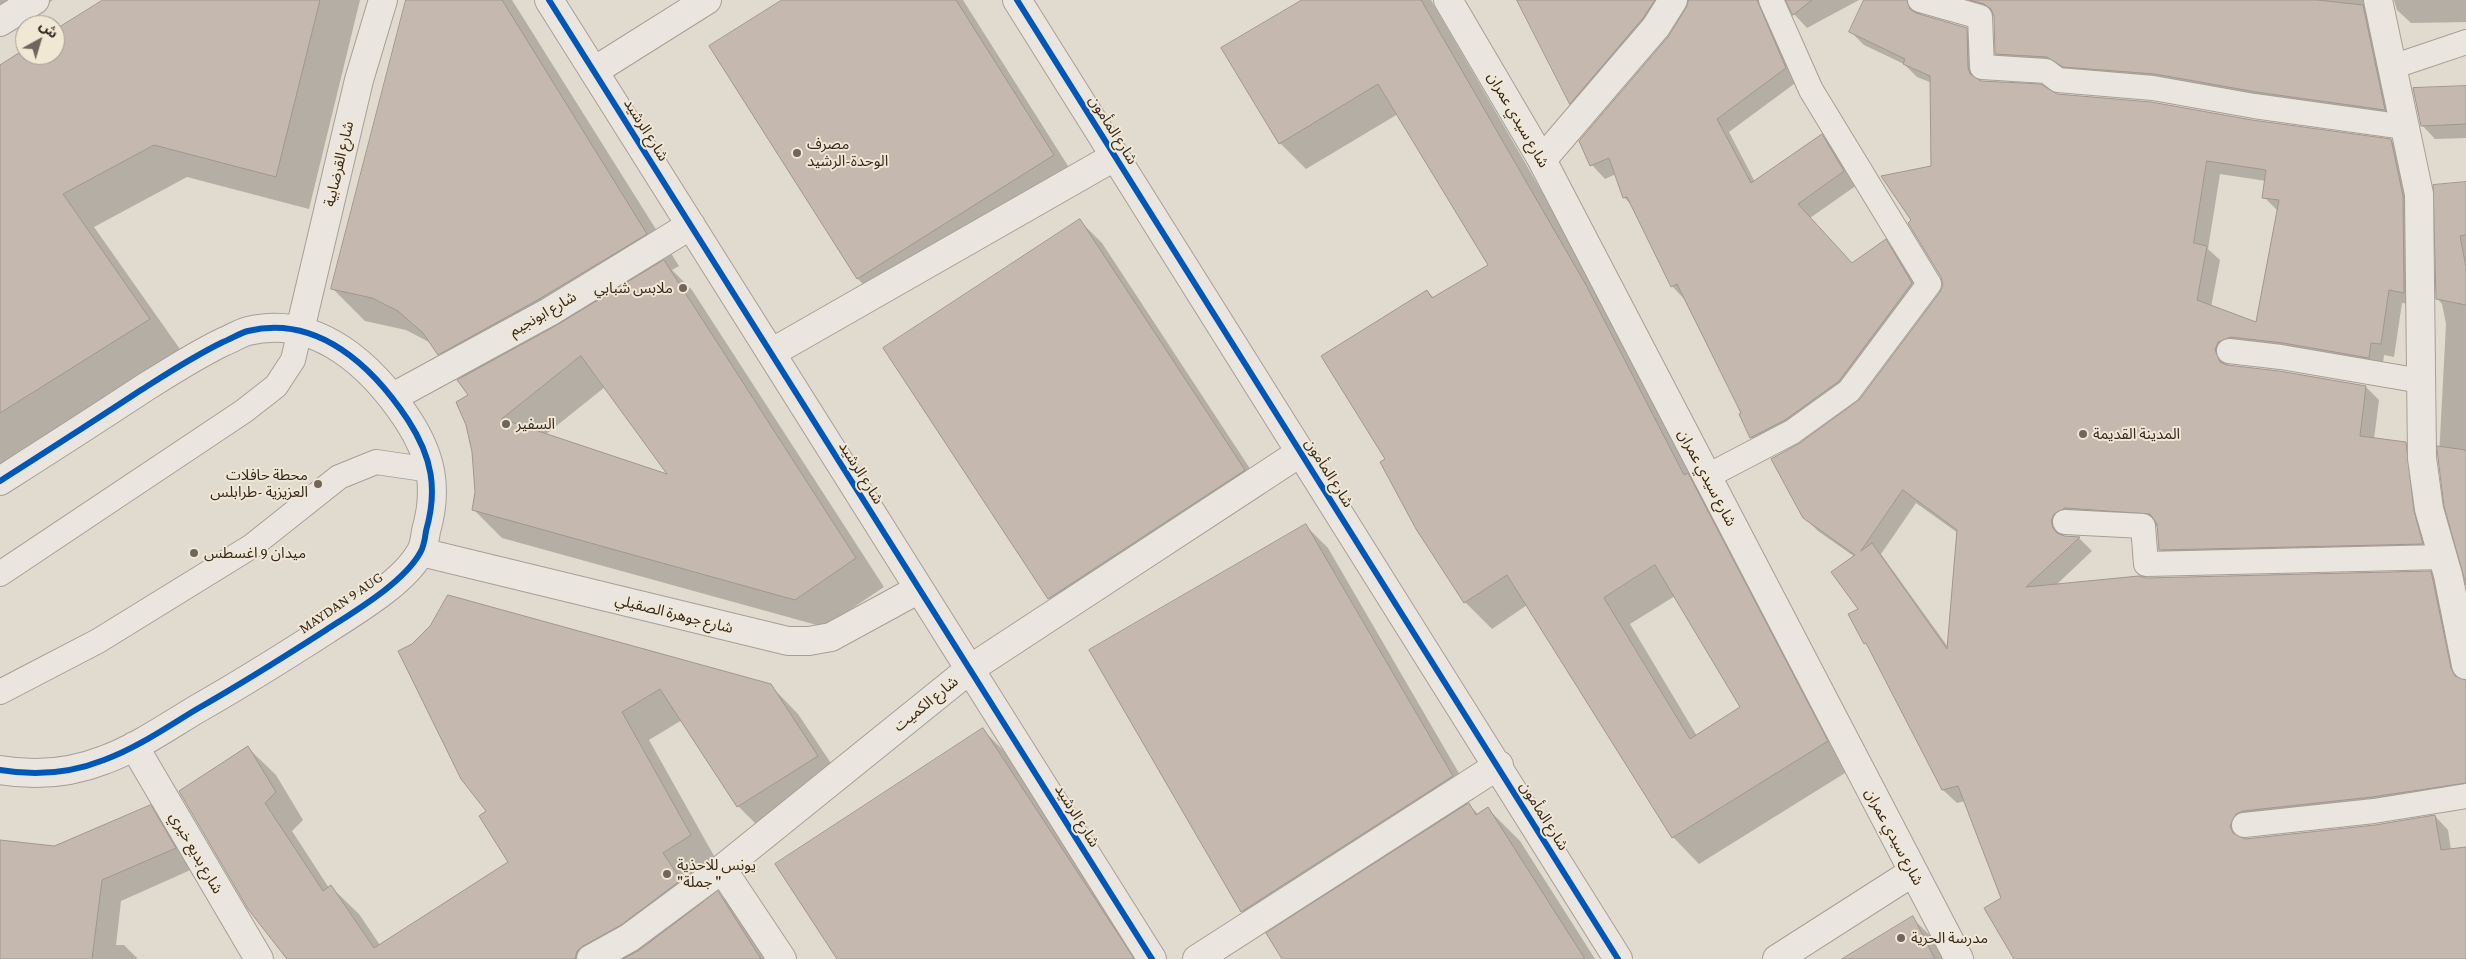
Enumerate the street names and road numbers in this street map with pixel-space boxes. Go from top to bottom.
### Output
street label: شارع سيدي عمران [1483,69,1553,171]
street label: شارع المأمون [1085,92,1141,168]
street label: شارع الرشيد [620,95,672,165]
street label: شارع القرضابية [320,119,358,209]
street label: شارع ابونجيم [506,288,580,340]
street label: شارع سيدي عمران [1674,426,1740,530]
street label: شارع المأمون [1301,435,1357,511]
street label: شارع الرشيد [835,438,887,508]
street label: MAYDAN 9 AUG [296,568,386,638]
street label: شارع جوهرة الصقيلي [613,591,735,637]
street label: شارع الكميت [890,673,962,735]
street label: شارع المأمون [1516,778,1572,854]
street label: شارع الرشيد [1051,781,1103,851]
street label: شارع سيدي عمران [1861,785,1927,889]
street label: شارع بديع خيري [165,809,227,897]

